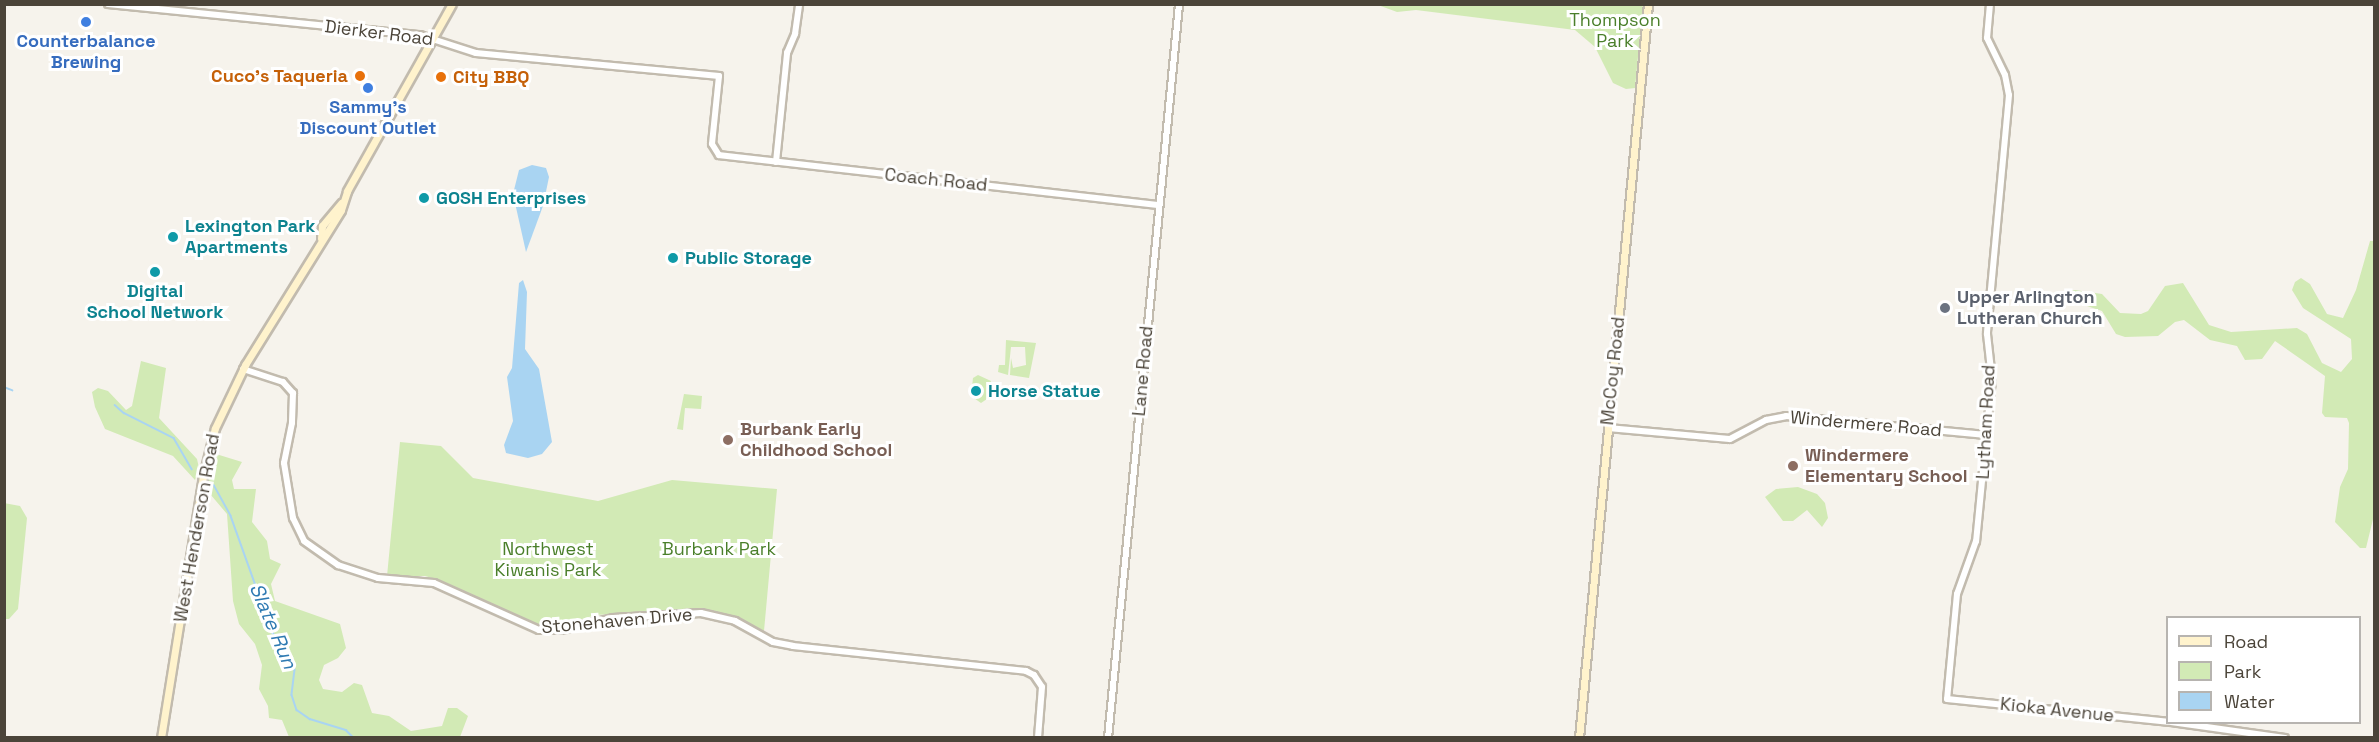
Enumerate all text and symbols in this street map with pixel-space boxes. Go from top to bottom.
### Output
park label: Thompson Park [1569,10,1661,52]
marker: Counterbalance Brewing [79,15,93,29]
street label: Dierker Road [323,16,435,50]
place label: Counterbalance Brewing [16,31,156,74]
place label: Cuco's Taqueria [211,65,348,87]
place label: City BBQ [453,66,529,88]
marker: Cuco's Taqueria [353,69,367,83]
marker: City BBQ [434,70,448,84]
marker: Sammy's Discount Outlet [361,81,375,95]
place label: Sammy's Discount Outlet [299,97,437,140]
street label: Coach Road [883,164,989,196]
place label: GOSH Enterprises [436,187,586,209]
marker: GOSH Enterprises [417,191,431,205]
place label: Lexington Park Apartments [185,216,316,258]
marker: Lexington Park Apartments [166,230,180,244]
place label: Public Storage [685,247,812,269]
marker: Public Storage [666,251,680,265]
marker: Digital School Network [148,265,162,279]
place label: Digital School Network [87,281,223,324]
place label: Upper Arlington Lutheran Church [1957,287,2103,330]
marker: Upper Arlington Lutheran Church [1938,301,1952,315]
street label: McCoy Road [1597,316,1629,426]
street label: Lane Road [1128,325,1158,417]
street label: Lytham Road [1972,364,2000,480]
place label: Horse Statue [988,380,1101,402]
marker: Horse Statue [969,384,983,398]
street label: Windermere Road [1789,407,1943,441]
place label: Burbank Early Childhood School [740,419,892,462]
street label: West Henderson Road [170,432,224,624]
marker: Burbank Early Childhood School [721,433,735,447]
place label: Windermere Elementary School [1805,445,1968,488]
marker: Windermere Elementary School [1786,459,1800,473]
park label: Burbank Park [662,538,776,560]
park label: Northwest Kiwanis Park [495,539,601,582]
water label: Slate Run [244,579,302,673]
street label: Stonehaven Drive [541,604,693,638]
legend [2166,616,2361,724]
text: Road [2224,630,2268,653]
text: Park [2224,660,2261,683]
text: Water [2224,690,2275,713]
street label: Kioka Avenue [1999,693,2115,727]

